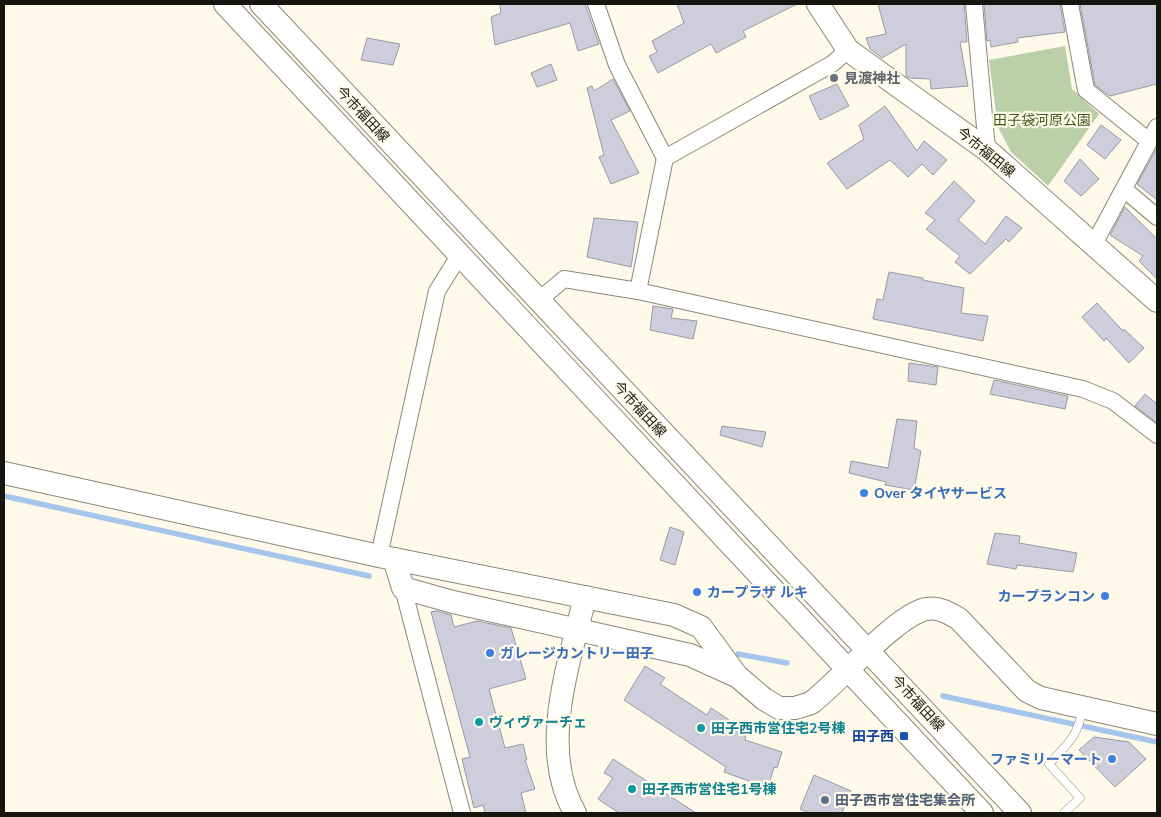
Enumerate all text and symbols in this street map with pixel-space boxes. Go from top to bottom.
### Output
place label: 見渡神社 [844,69,900,87]
marker: 見渡神社 [828,72,840,84]
street label: 今市福田線 [333,82,393,146]
park label: 田子袋河原公園 [993,111,1091,129]
street label: 今市福田線 [953,123,1019,181]
street label: 今市福田線 [610,377,670,441]
place label: Over タイヤサービス [874,484,1007,502]
marker: Over タイヤサービス [858,487,870,499]
place label: カープラザ ルキ [707,583,808,601]
marker: カープラザ ルキ [691,586,703,598]
place label: カープランコン [998,587,1095,605]
marker: カープランコン [1099,590,1111,602]
place label: ガレージカントリー田子 [500,644,654,662]
marker: ガレージカントリー田子 [484,647,496,659]
street label: 今市福田線 [888,671,948,735]
place label: ヴィヴァーチェ [489,713,587,731]
marker: ヴィヴァーチェ [473,716,485,728]
place label: 田子西市営住宅2号棟 [711,719,845,737]
marker: 田子西市営住宅2号棟 [695,722,707,734]
place label: 田子西 [852,727,894,745]
marker: 田子西 [898,730,910,742]
place label: ファミリーマート [990,750,1102,768]
marker: ファミリーマート [1106,753,1118,765]
place label: 田子西市営住宅1号棟 [642,780,776,798]
marker: 田子西市営住宅1号棟 [626,783,638,795]
place label: 田子西市営住宅集会所 [835,791,975,809]
marker: 田子西市営住宅集会所 [819,794,831,806]

